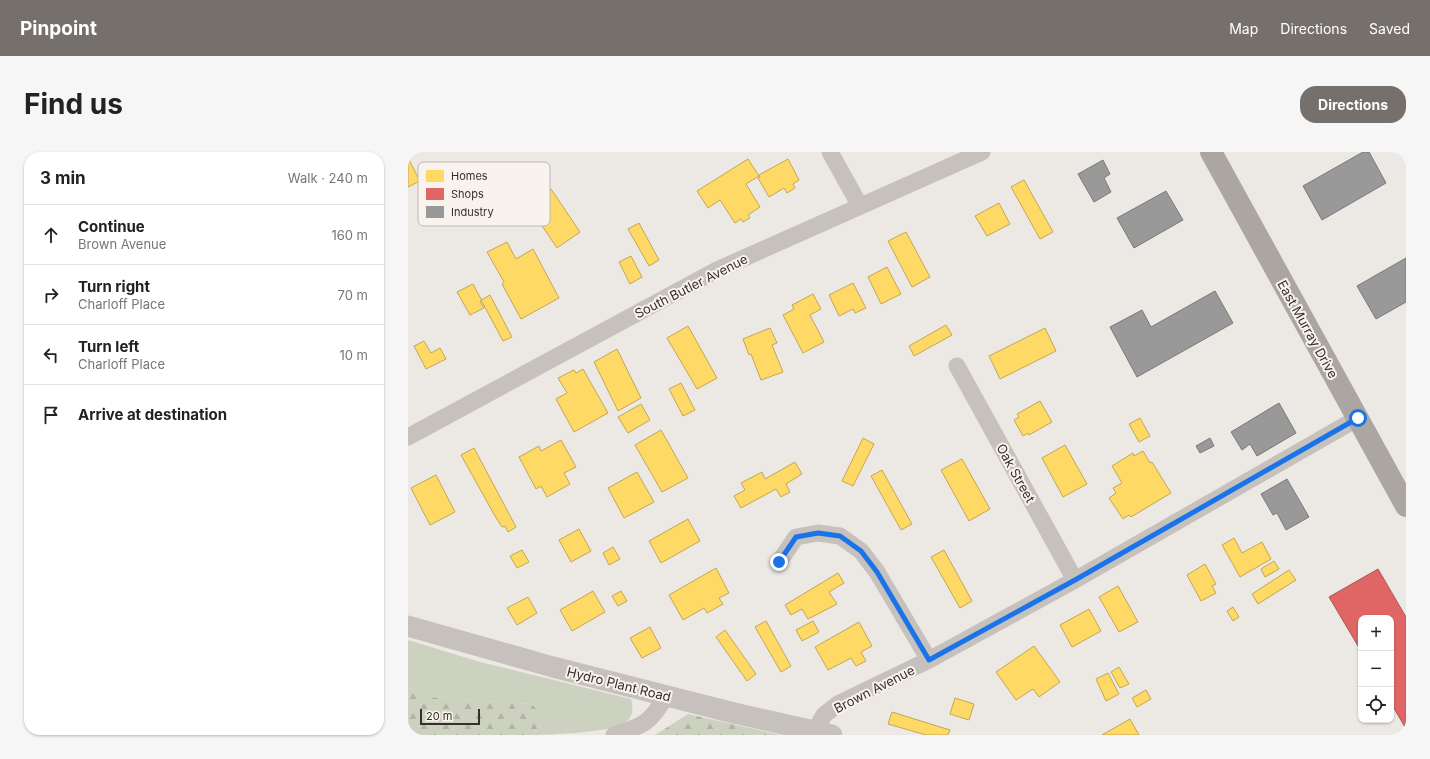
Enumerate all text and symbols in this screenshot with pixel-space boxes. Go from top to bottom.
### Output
text: Pinpoint [20,17,97,40]
text: Map [1229,20,1258,37]
text: Directions [1280,20,1347,37]
text: Saved [1369,20,1410,37]
button: Directions [1300,86,1406,123]
text: Find us [24,87,123,121]
legend [418,162,550,226]
text: 3 min [40,168,86,188]
text: Homes [451,169,488,183]
text: Walk · 240 m [288,170,368,186]
text: Shops [451,187,484,201]
text: Industry [451,205,494,219]
text: Continue [78,217,145,236]
icon: ahead [40,224,62,246]
text: 160 m [331,227,368,243]
text: Brown Avenue [78,236,166,252]
street label: South Butler Avenue [632,251,750,321]
text: Turn right [78,277,150,296]
street label: East Murray Drive [1274,277,1342,381]
icon: right [40,284,62,306]
text: 70 m [338,287,368,303]
text: Charloff Place [78,296,165,312]
text: Turn left [78,337,139,356]
icon: left [40,344,62,366]
text: 10 m [339,347,368,363]
text: Charloff Place [78,356,165,372]
icon: arrive [40,404,62,426]
text: Arrive at destination [78,405,227,424]
route start [1349,409,1367,427]
street label: Oak Street [993,441,1039,505]
route end [770,553,788,571]
map controls [1358,615,1394,723]
button: + [1358,615,1394,651]
button: − [1358,651,1394,687]
street label: Brown Avenue [831,662,917,716]
street label: Hydro Plant Road [565,663,673,705]
button: locate [1358,687,1394,723]
scale bar [420,707,480,726]
text: 20 m [426,709,452,723]

